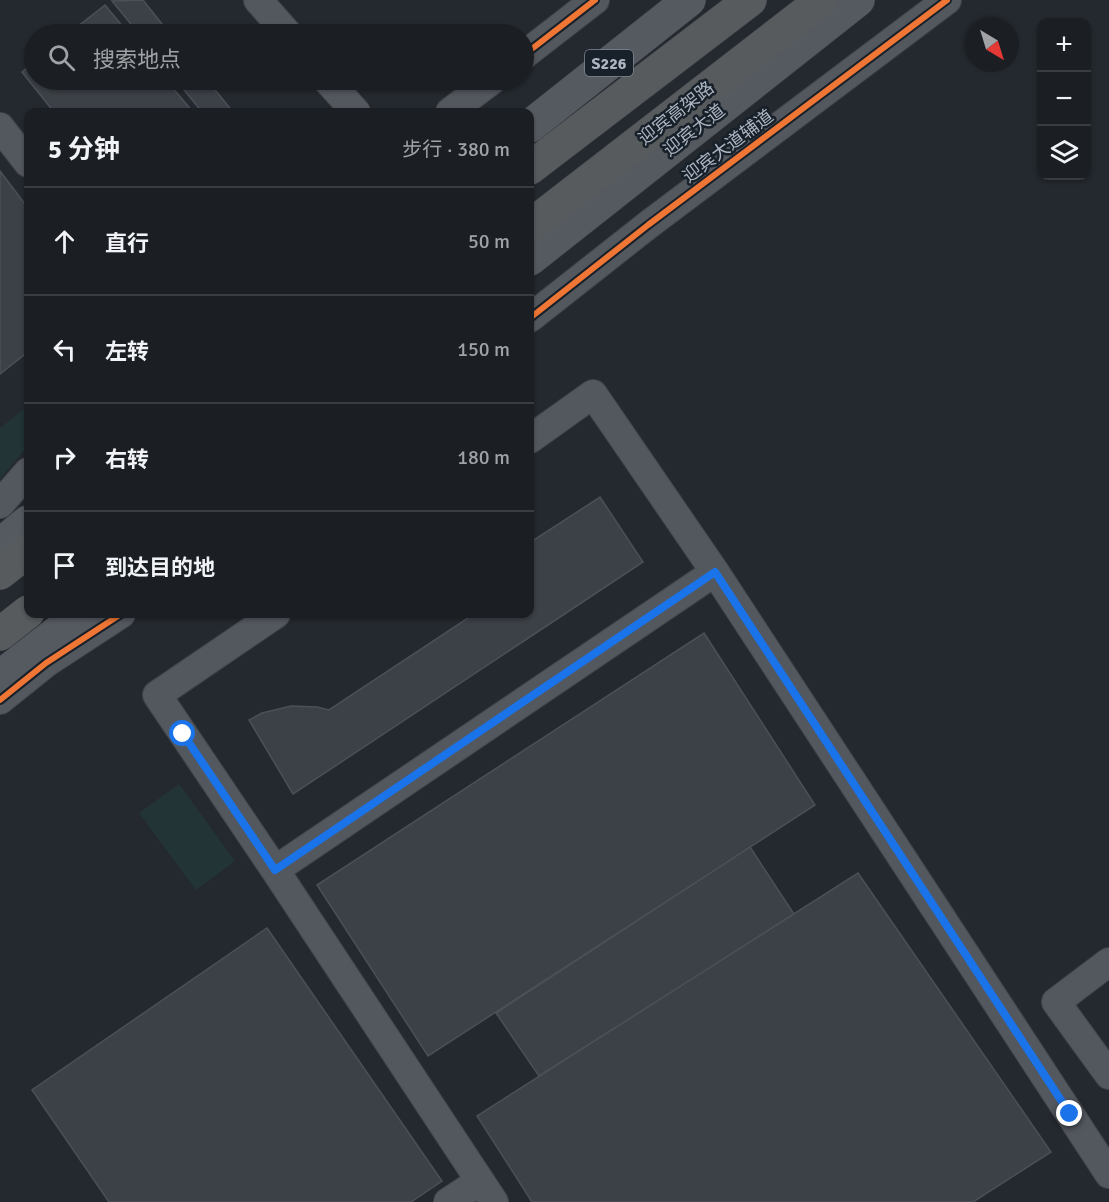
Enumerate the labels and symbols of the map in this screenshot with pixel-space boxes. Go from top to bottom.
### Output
north arrow [965,18,1019,72]
road number: S226 [585,50,633,76]
street label: 迎宾高架路 [634,77,718,149]
street label: 迎宾大道 [659,99,729,161]
street label: 迎宾大道辅道 [678,105,778,187]
route start [169,720,195,746]
route end [1056,1100,1082,1126]

